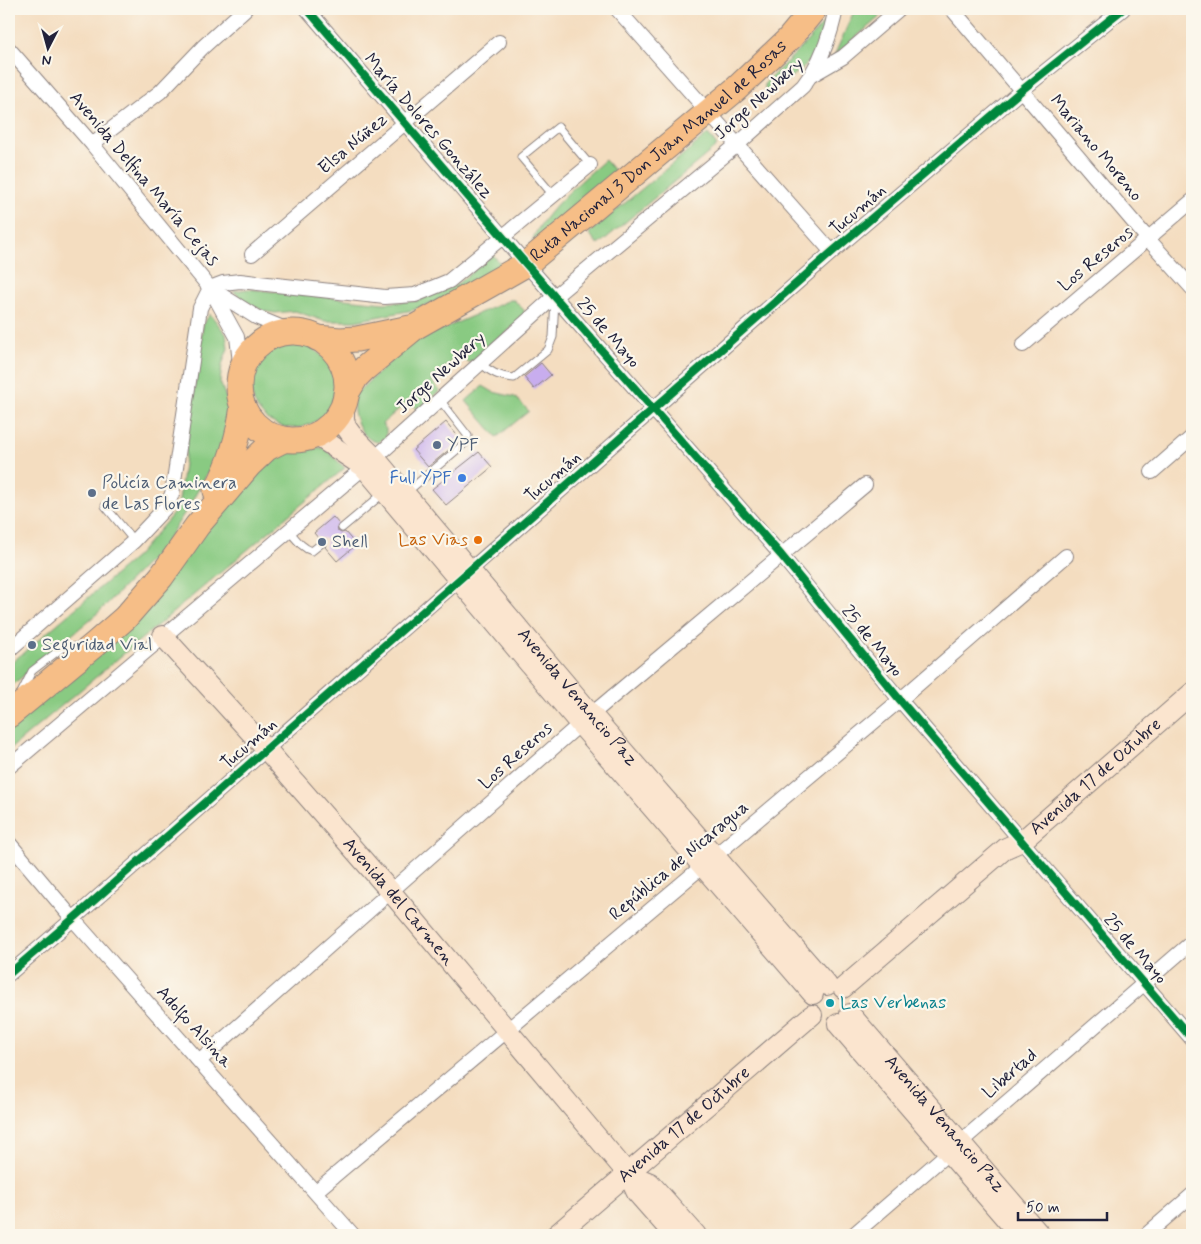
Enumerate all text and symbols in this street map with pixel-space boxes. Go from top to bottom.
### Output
north arrow [22,22,72,72]
street label: Ruta Nacional 3 Don Juan Manuel de Rosas [525,35,793,268]
street label: María Dolores González [358,48,498,204]
text: N [41,50,52,69]
street label: Jorge Newbery [709,52,810,146]
street label: Avenida Delfina María Cejas [64,87,224,271]
street label: Mariano Moreno [1044,89,1148,207]
street label: Elsa Núñez [313,108,393,180]
street label: Tucumán [825,179,891,241]
street label: Los Reseros [1053,221,1139,297]
street label: 25 de Mayo [571,293,645,373]
street label: Jorge Newbery [391,326,492,420]
place label: YPF [447,433,479,457]
marker: YPF [431,439,443,451]
street label: Tucumán [520,446,586,508]
place label: Full YPF [390,466,452,490]
place label: Policía Caminera de Las Flores [102,471,237,516]
marker: Full YPF [456,472,468,484]
marker: Policía Caminera de Las Flores [86,487,98,499]
place label: Las Vias [398,528,468,552]
place label: Shell [332,530,368,554]
marker: Las Vias [472,534,484,546]
marker: Shell [316,536,328,548]
street label: 25 de Mayo [836,600,908,682]
street label: Avenida Venancio Paz [512,623,643,771]
place label: Seguridad Vial [42,633,153,659]
marker: Seguridad Vial [26,639,38,651]
street label: Tucumán [216,713,282,775]
street label: Avenida 17 de Octubre [1025,713,1167,841]
street label: Los Reseros [474,717,558,795]
street label: República de Nicaragua [604,796,754,927]
street label: Avenida del Carmen [337,833,460,971]
street label: 25 de Mayo [1098,909,1172,989]
street label: Adolfo Alsina [149,981,237,1075]
place label: Las Verbenas [840,991,946,1015]
marker: Las Verbenas [824,997,836,1009]
street label: Libertad [978,1044,1042,1104]
street label: Avenida Venancio Paz [879,1050,1011,1198]
street label: Avenida 17 de Octubre [613,1061,755,1189]
scale bar [1018,1189,1107,1221]
text: 50 m [1026,1198,1060,1218]

